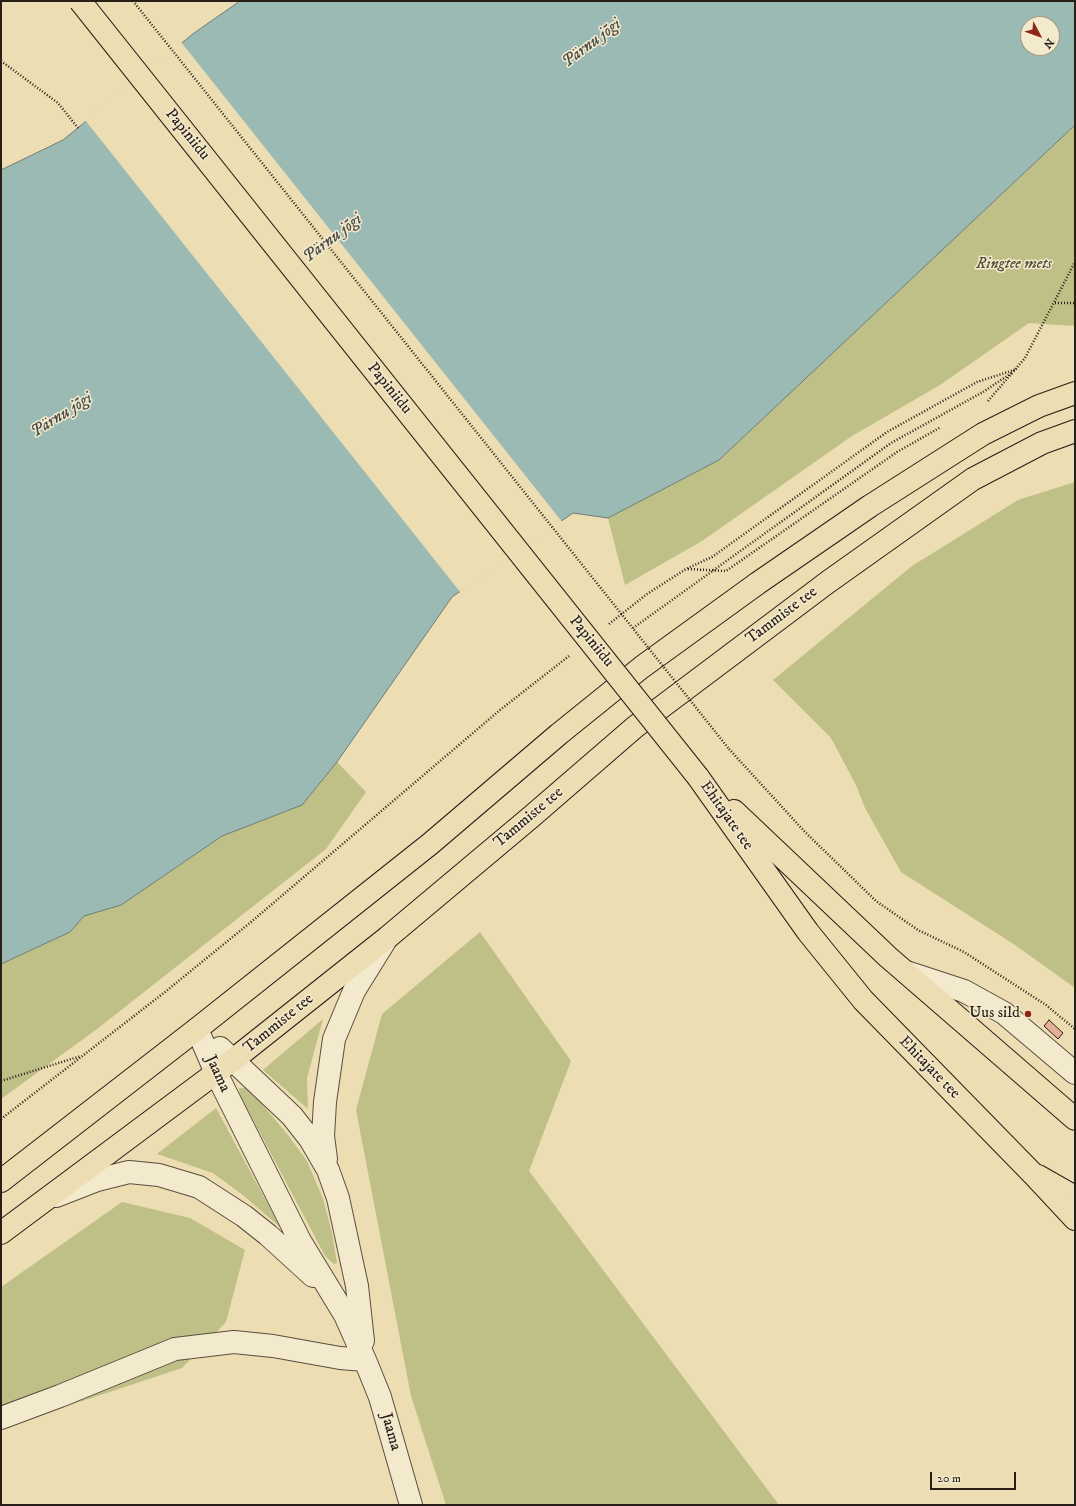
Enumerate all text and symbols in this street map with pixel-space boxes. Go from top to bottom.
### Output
water label: Pärnu jõgi [558,15,626,73]
north arrow [1020,16,1060,56]
text: N [1040,35,1057,51]
street label: Papiniidu [160,105,214,165]
water label: Pärnu jõgi [299,210,367,268]
park label: Ringtee mets [976,255,1052,275]
street label: Papiniidu [362,359,416,419]
water label: Pärnu jõgi [27,389,97,443]
street label: Tammiste tee [742,583,822,649]
street label: Papiniidu [564,612,618,672]
street label: Ehitajate tee [695,778,757,854]
street label: Tammiste tee [490,783,568,853]
street label: Tammiste tee [240,990,318,1058]
place label: Uus sild [969,1004,1020,1024]
marker: Uus sild [1023,1009,1033,1019]
street label: Ehitajate tee [894,1033,964,1103]
street label: Jaama [200,1053,234,1095]
street label: Jaama [375,1411,405,1453]
scale bar [932,1464,1018,1490]
text: 20 m [937,1471,961,1486]

